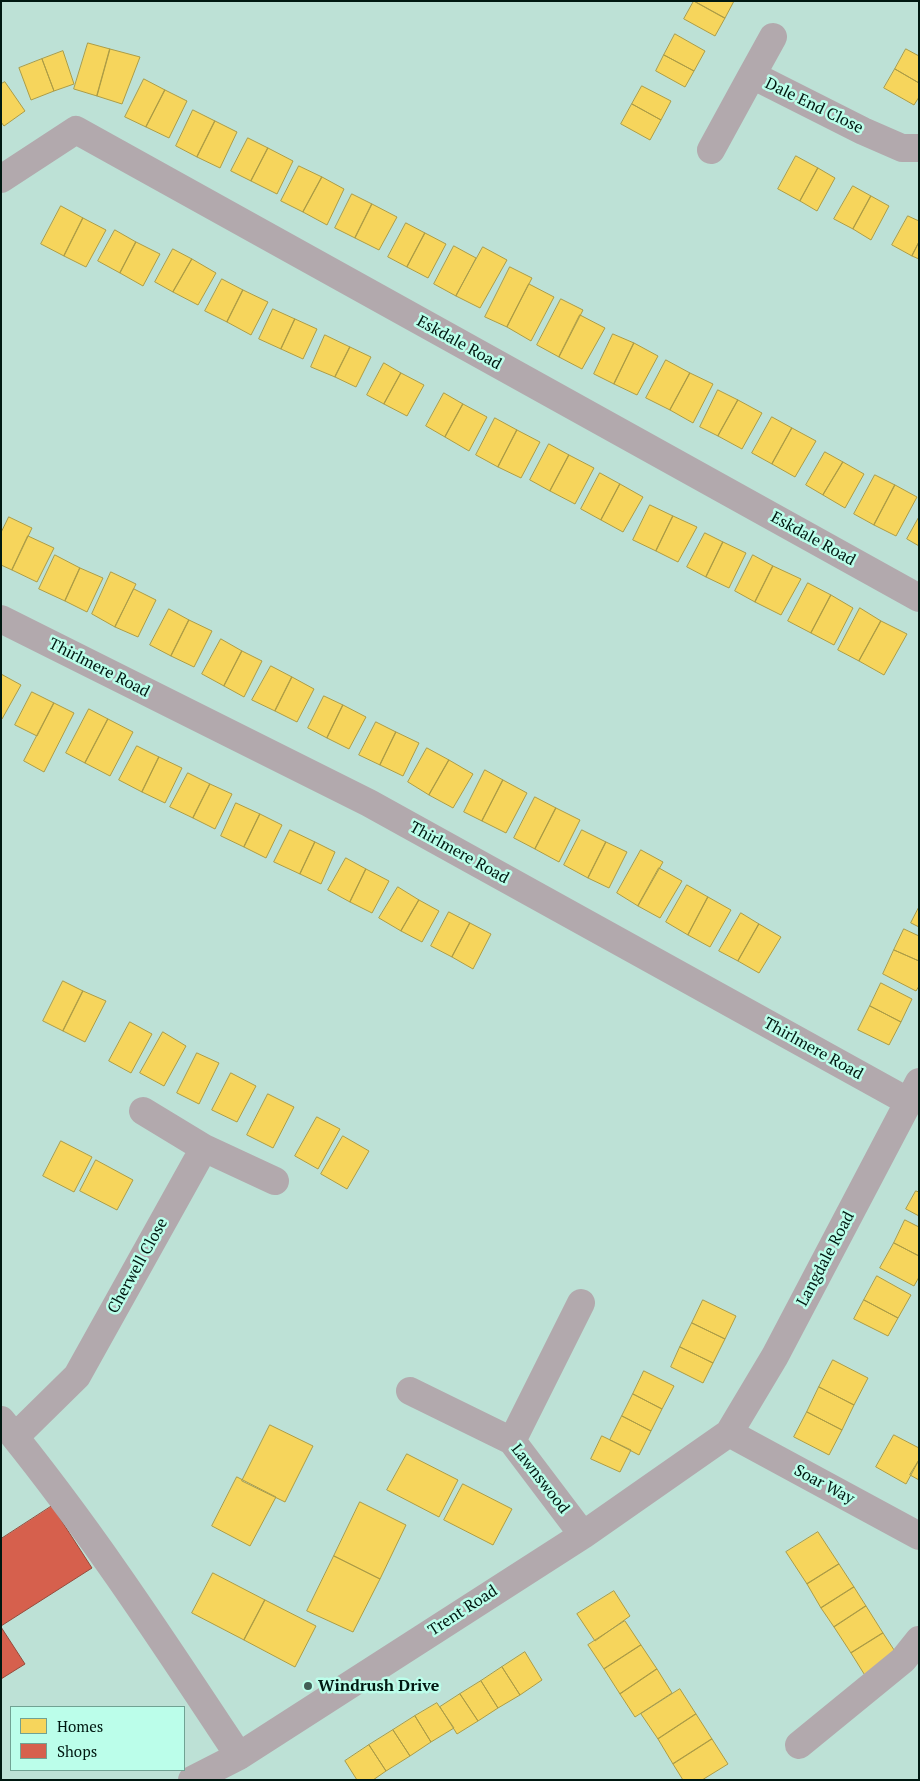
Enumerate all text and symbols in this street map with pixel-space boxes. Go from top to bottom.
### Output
street label: Dale End Close [762,74,866,138]
street label: Eskdale Road [413,312,505,374]
street label: Eskdale Road [767,508,859,570]
street label: Thirlmere Road [45,634,153,702]
street label: Thirlmere Road [406,818,512,888]
street label: Thirlmere Road [760,1014,866,1084]
street label: Langdale Road [793,1208,859,1310]
street label: Cherwell Close [104,1215,172,1317]
street label: Lawnswood [507,1440,573,1518]
street label: Soar Way [791,1461,857,1509]
street label: Trent Road [425,1582,501,1640]
place label: Windrush Drive [318,1676,439,1696]
marker: Windrush Drive [302,1680,314,1692]
legend [10,1706,185,1771]
text: Homes [57,1716,103,1736]
text: Shops [57,1741,97,1761]

